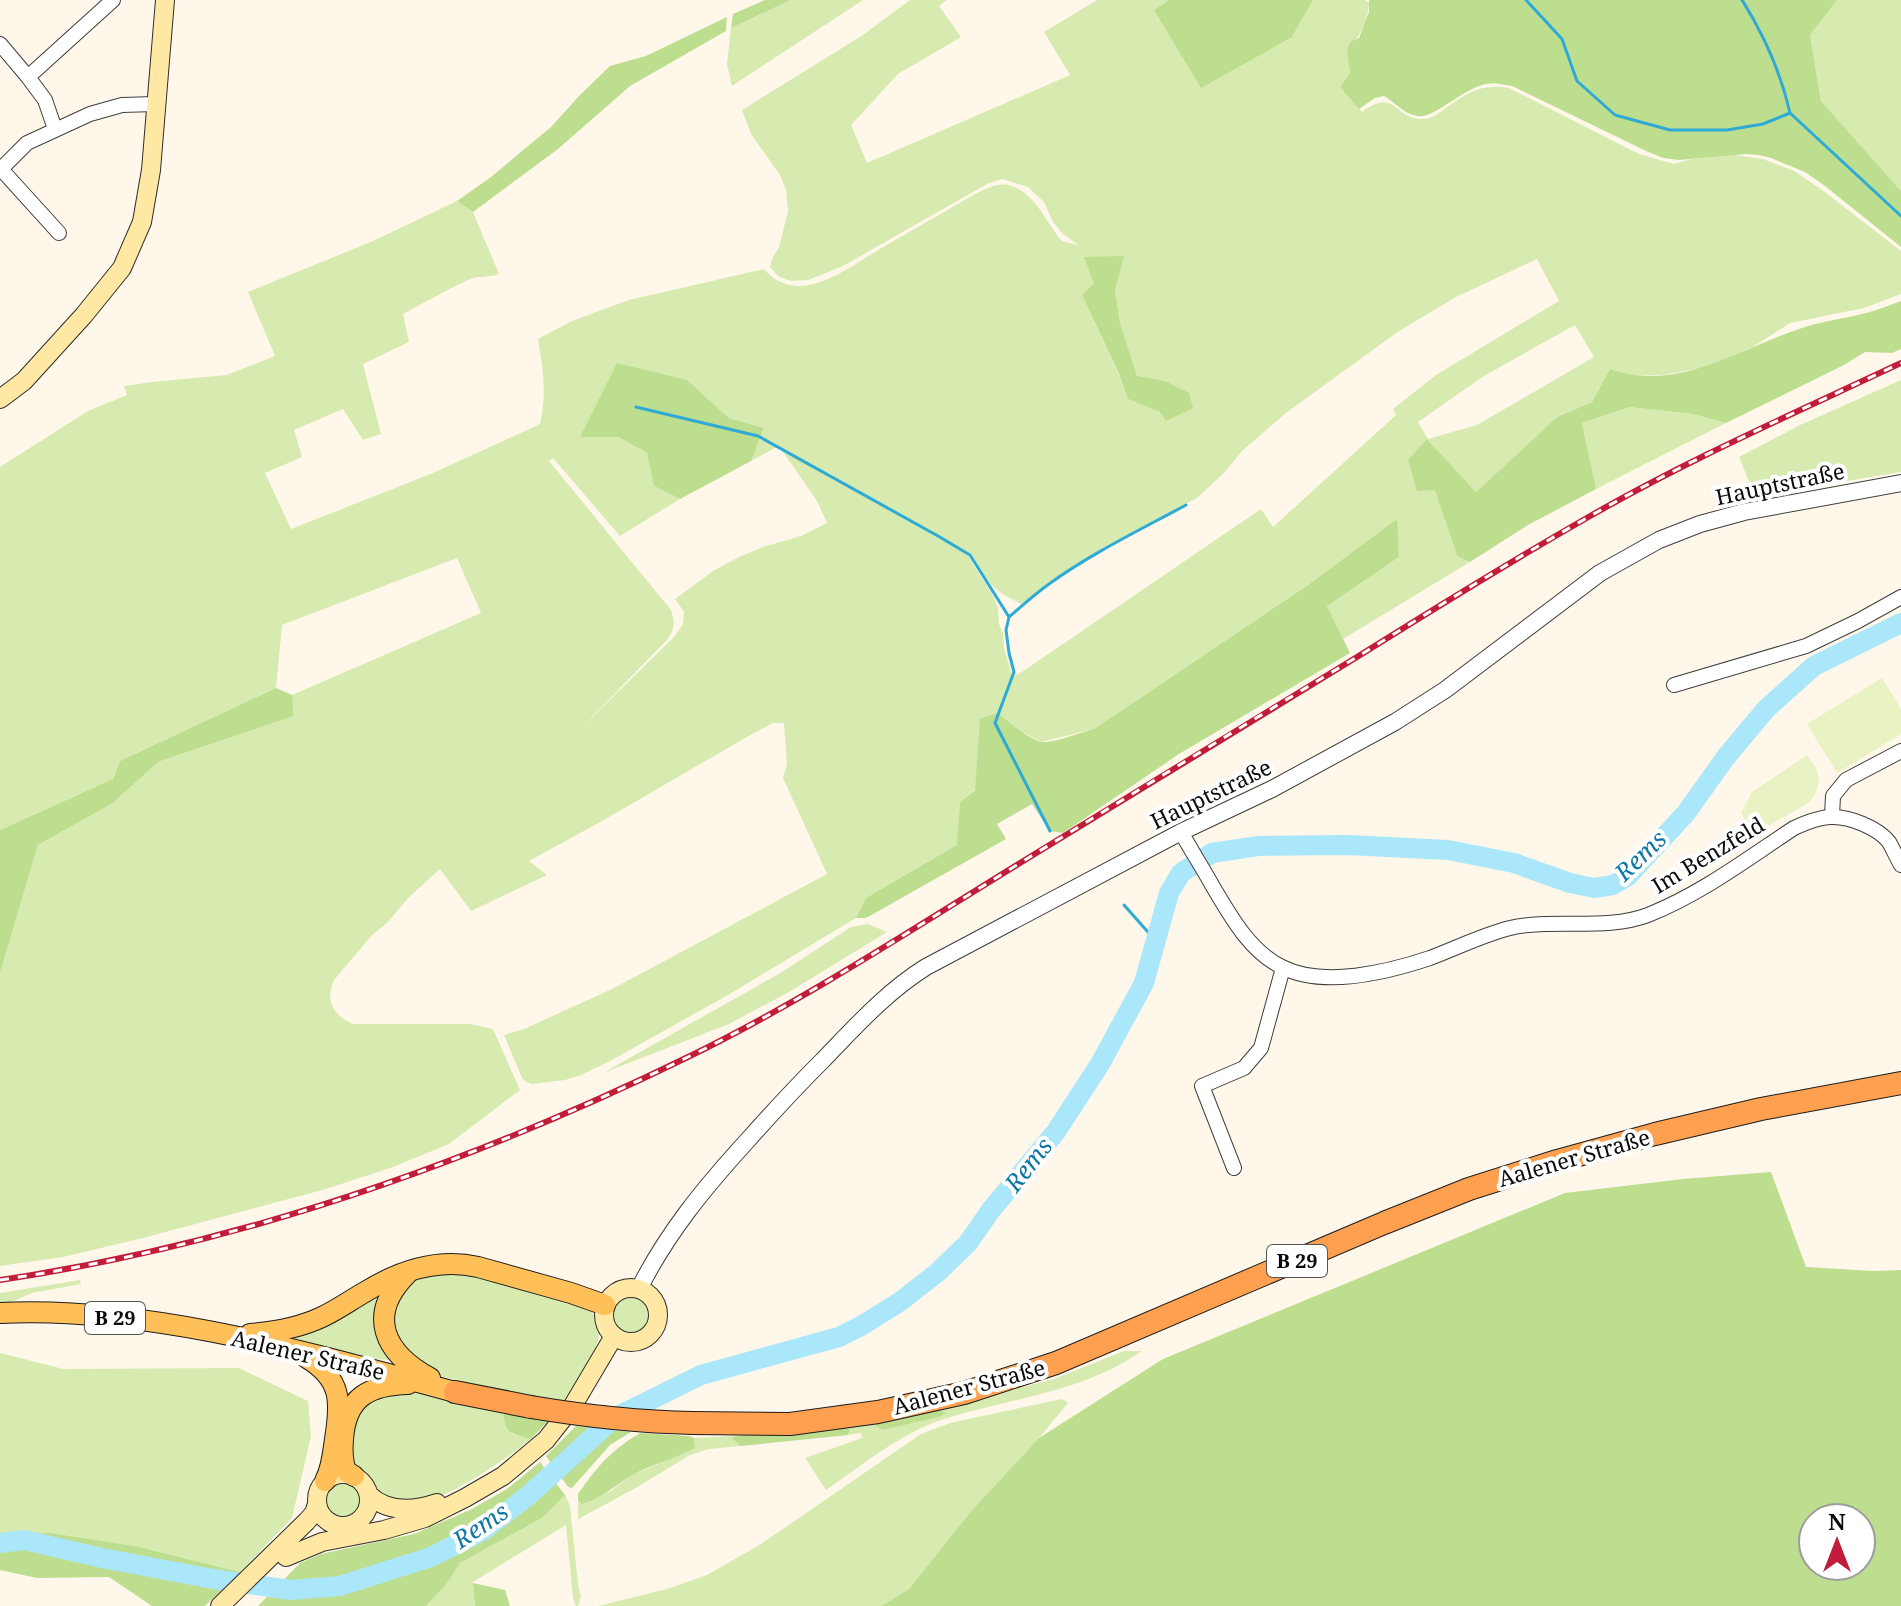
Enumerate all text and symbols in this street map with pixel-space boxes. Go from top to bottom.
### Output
street label: Hauptstraße [1713,455,1847,511]
street label: Hauptstraße [1145,751,1276,835]
street label: Im Benzfeld [1646,808,1770,900]
water label: Rems [1606,822,1673,888]
street label: Aalener Straße [1494,1121,1653,1193]
water label: Rems [996,1130,1059,1199]
road number: B 29 [1267,1245,1327,1277]
road number: B 29 [85,1302,145,1334]
street label: Aalener Straße [229,1322,388,1386]
street label: Aalener Straße [889,1351,1048,1421]
water label: Rems [445,1494,514,1556]
north arrow [1797,1502,1877,1582]
text: N [1828,1506,1846,1536]

